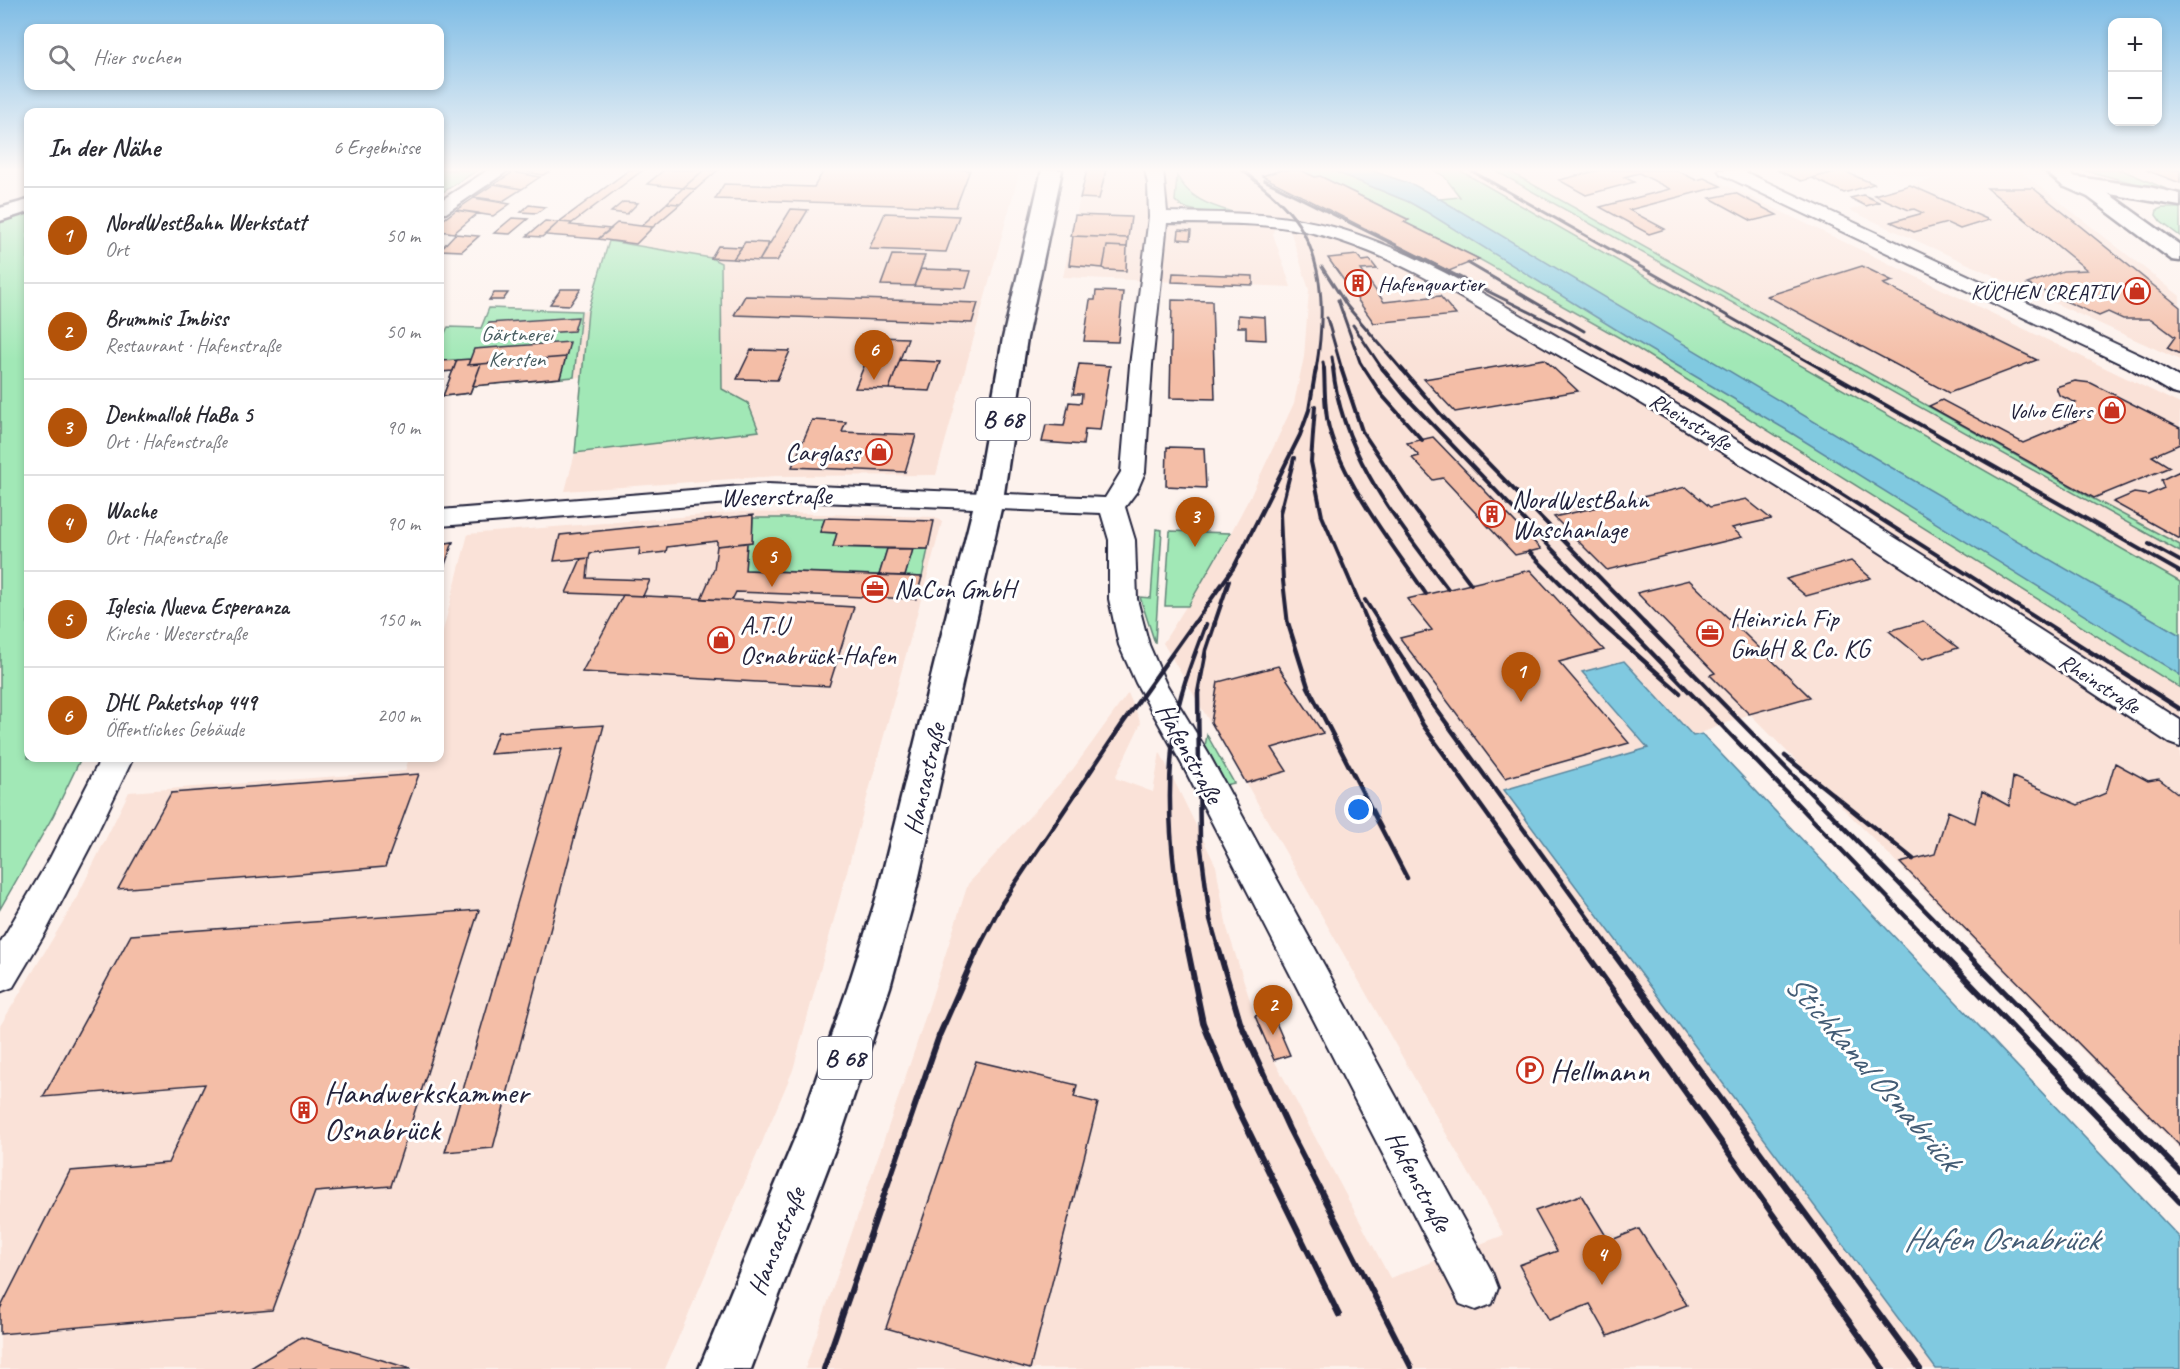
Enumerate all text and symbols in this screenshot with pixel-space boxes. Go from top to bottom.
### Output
map controls [2108,18,2162,126]
button: + [2108,18,2162,72]
search box [24,24,444,90]
icon: search [45,41,78,74]
text: Hier suchen [93,43,181,71]
button: − [2108,72,2162,126]
text: In der Nähe [48,131,160,164]
text: 6 Ergebnisse [333,135,420,160]
text: NordWestBahn Werkstatt [105,209,306,237]
text: 1 [63,223,72,248]
text: 50 m [386,223,420,248]
text: Ort [105,237,129,262]
building icon: Hafenquartier [1343,268,1373,298]
place label: Hafenquartier [1378,270,1486,298]
shop icon: KÜCHEN CREATIV [2122,276,2152,306]
place label: KÜCHEN CREATIV [1971,278,2122,306]
text: Brummis Imbiss [105,305,228,333]
text: 2 [63,319,72,344]
text: 50 m [386,319,420,344]
park label: Gärtnerei Kersten [481,320,556,373]
pin: 6 [854,330,894,380]
text: Restaurant · Hafenstraße [105,333,281,358]
street label: Rheinstraße [1644,386,1738,458]
shop icon: Volvo Ellers [2097,395,2127,425]
place label: Volvo Ellers [2008,397,2094,425]
road number: B 68 [976,398,1030,440]
text: Denkmallok HaBa 5 [105,401,253,429]
text: 3 [63,415,72,440]
text: 90 m [386,415,420,440]
text: Ort · Hafenstraße [105,429,227,454]
place label: Carglass [785,436,862,469]
shop icon: Carglass [864,437,894,467]
street label: Weserstraße [721,479,834,514]
place label: NordWestBahn Waschanlage [1512,483,1650,546]
text: Wache [105,497,156,525]
pin: 3 [1176,498,1214,547]
building icon: NordWestBahn Waschanlage [1477,499,1507,529]
text: 4 [63,511,72,536]
text: 90 m [386,511,420,536]
text: Ort · Hafenstraße [105,525,227,550]
pin: 5 [752,538,792,587]
place label: NaCon GmbH [894,573,1020,606]
office icon: NaCon GmbH [860,574,890,604]
text: Iglesia Nueva Esperanza [105,593,289,621]
place label: Heinrich Fip GmbH & Co. KG [1730,602,1873,665]
text: 5 [63,607,72,632]
text: 150 m [377,607,420,632]
place label: A.T.U Osnabrück-Hafen [740,609,897,672]
office icon: Heinrich Fip GmbH & Co. KG [1695,618,1725,648]
text: Kirche · Weserstraße [105,621,247,646]
shop icon: A.T.U Osnabrück-Hafen [706,625,736,655]
street label: Rheinstraße [2054,647,2147,721]
pin: 1 [1502,652,1540,702]
text: DHL Paketshop 449 [105,689,256,717]
street label: Hafenstraße [1148,697,1232,812]
text: 6 [63,703,72,728]
text: 200 m [377,703,420,728]
text: Öffentliches Gebäude [105,717,244,742]
street label: Hansastraße [896,718,954,838]
your location [1344,795,1373,824]
water label: Stichkanal Osnabrück [1776,965,1973,1182]
pin: 2 [1254,986,1292,1035]
road number: B 68 [818,1037,872,1079]
place label: Hellmann [1550,1050,1650,1091]
parking icon: Hellmann [1515,1055,1545,1085]
place label: Handwerkskammer Osnabrück [324,1072,532,1150]
building icon: Handwerkskammer Osnabrück [289,1095,319,1125]
street label: Hafenstraße [1378,1125,1460,1240]
street label: Hansastraße [740,1180,814,1300]
water label: Hafen Osnabrück [1904,1218,2103,1260]
pin: 4 [1582,1236,1622,1285]

